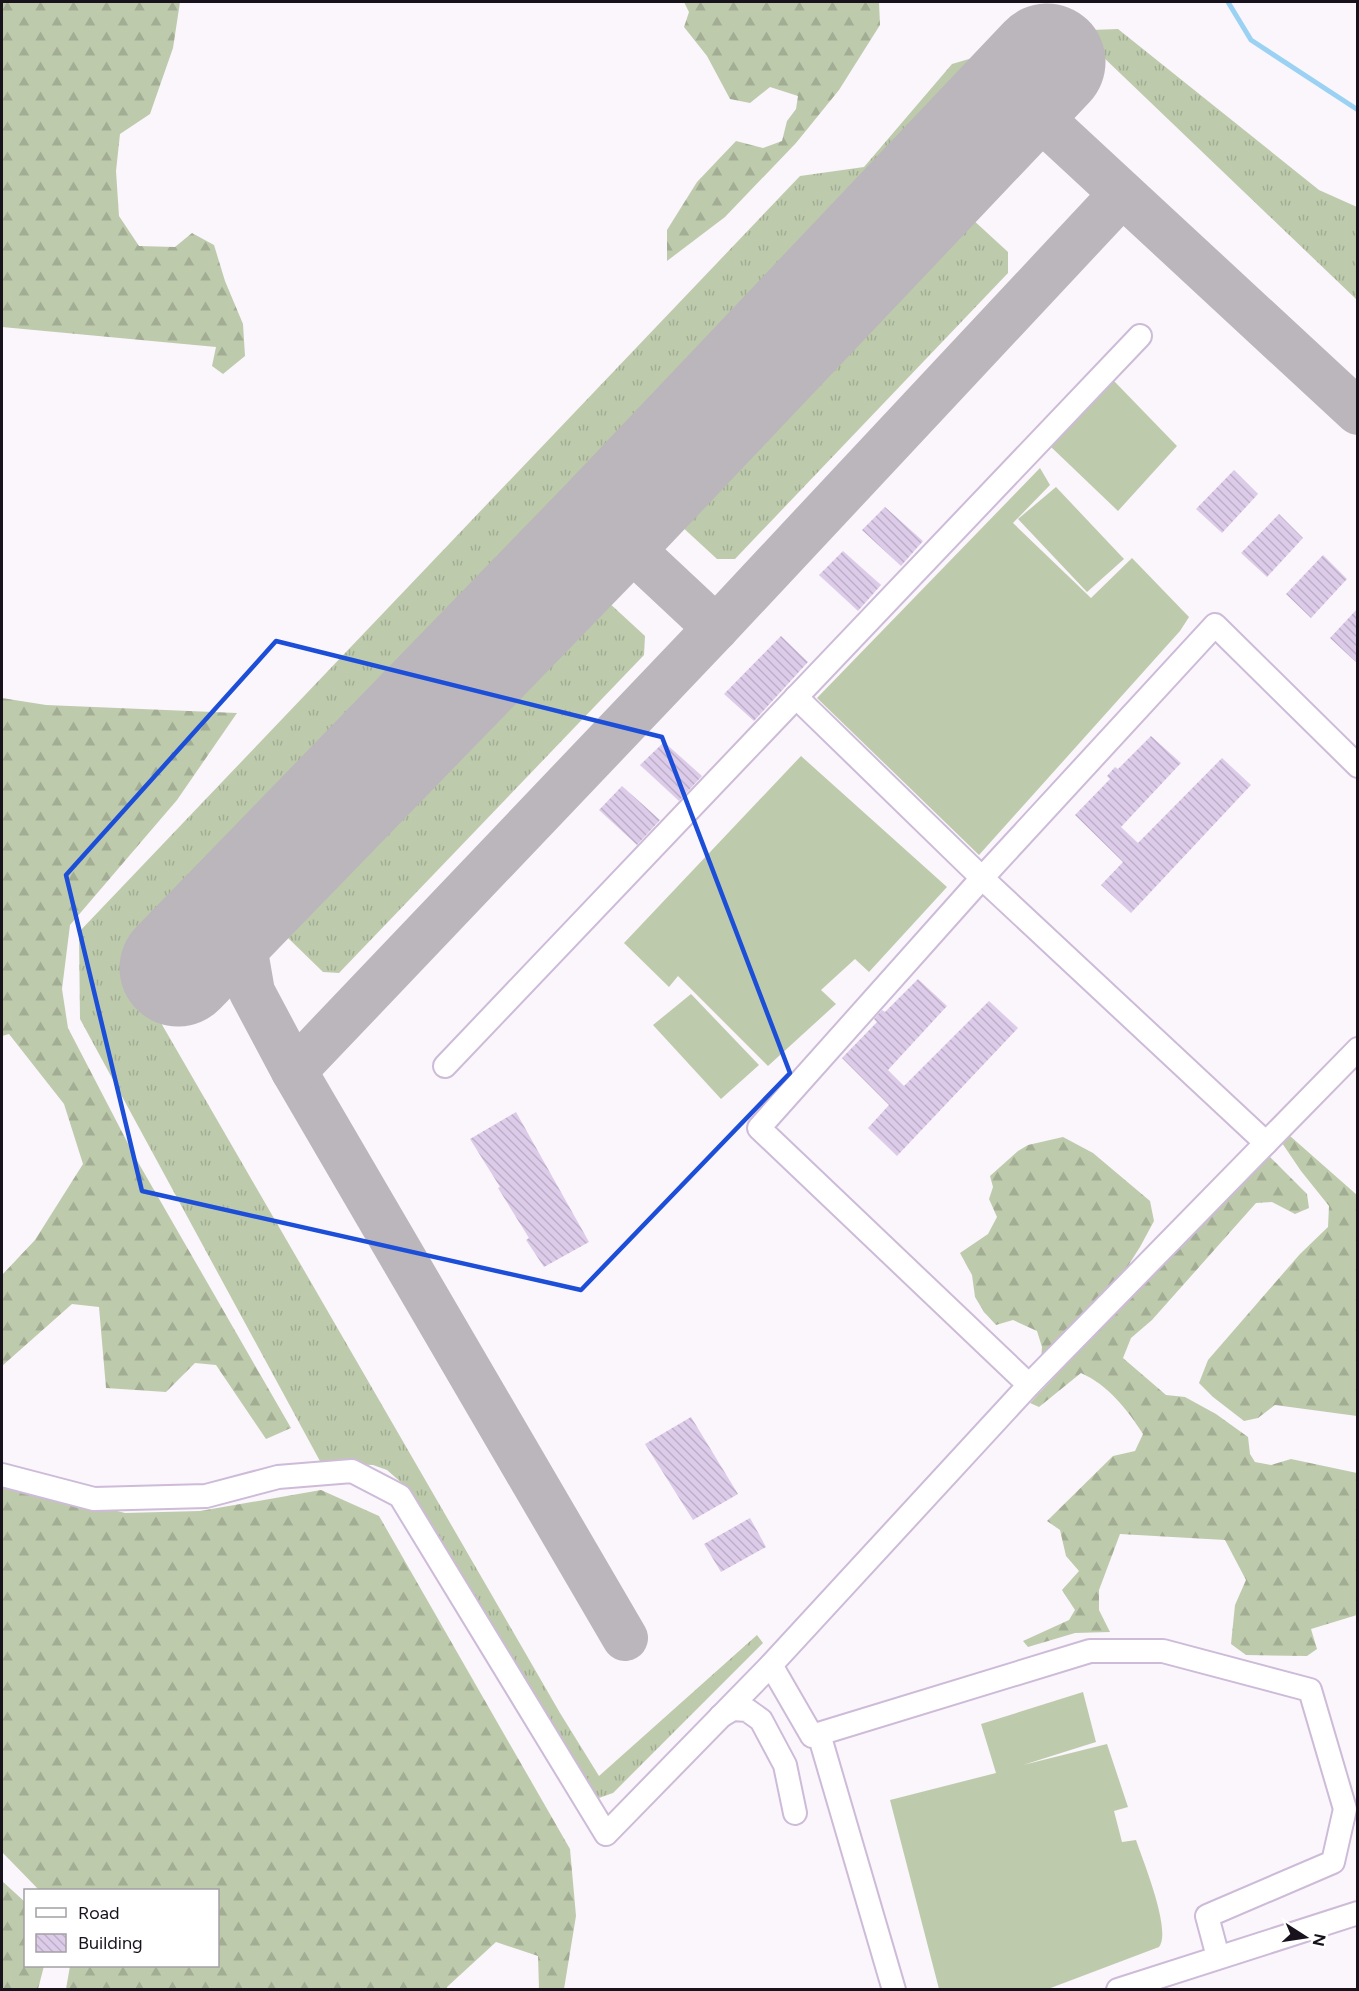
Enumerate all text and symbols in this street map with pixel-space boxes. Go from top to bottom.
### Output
legend [24,1889,219,1967]
text: Road [78,1902,119,1924]
north arrow [1275,1907,1335,1967]
text: Building [78,1932,143,1954]
text: N [1309,1932,1330,1948]

